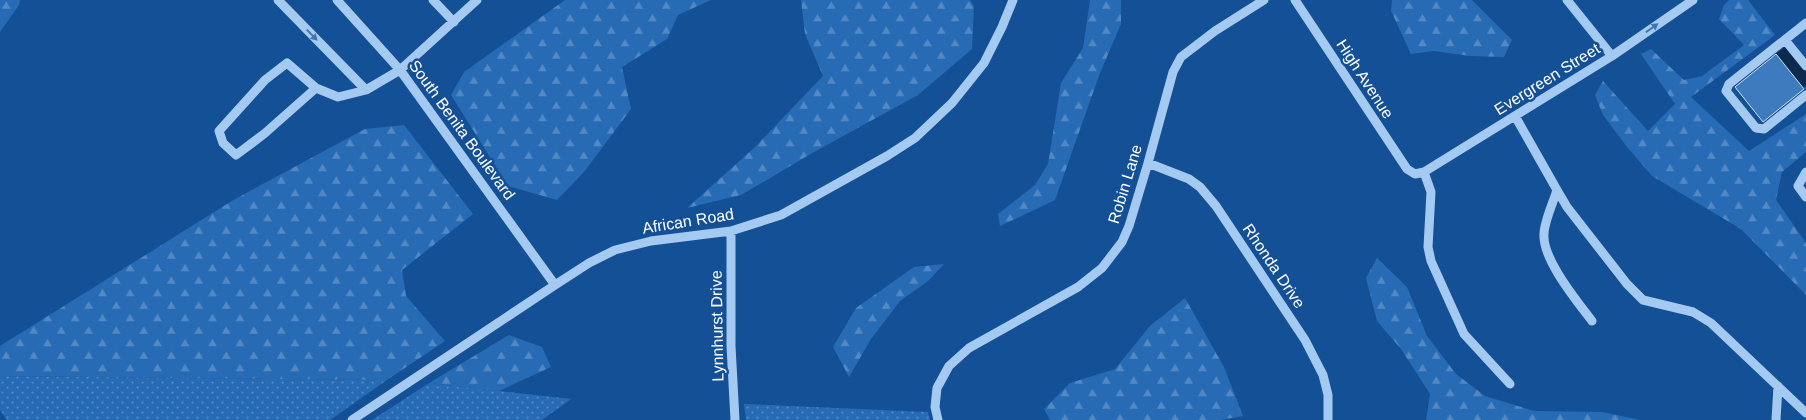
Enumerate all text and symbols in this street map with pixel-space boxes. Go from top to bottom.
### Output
one-way arrow [1645,23,1659,33]
one-way arrow [306,29,318,41]
street label: High Avenue [1333,36,1397,122]
street label: Evergreen Street [1491,39,1603,118]
street label: South Benita Boulevard [406,57,518,203]
street label: Robin Lane [1105,142,1145,226]
street label: African Road [641,205,735,237]
street label: Rhonda Drive [1240,221,1308,311]
street label: Lynnhurst Drive [708,270,726,382]

